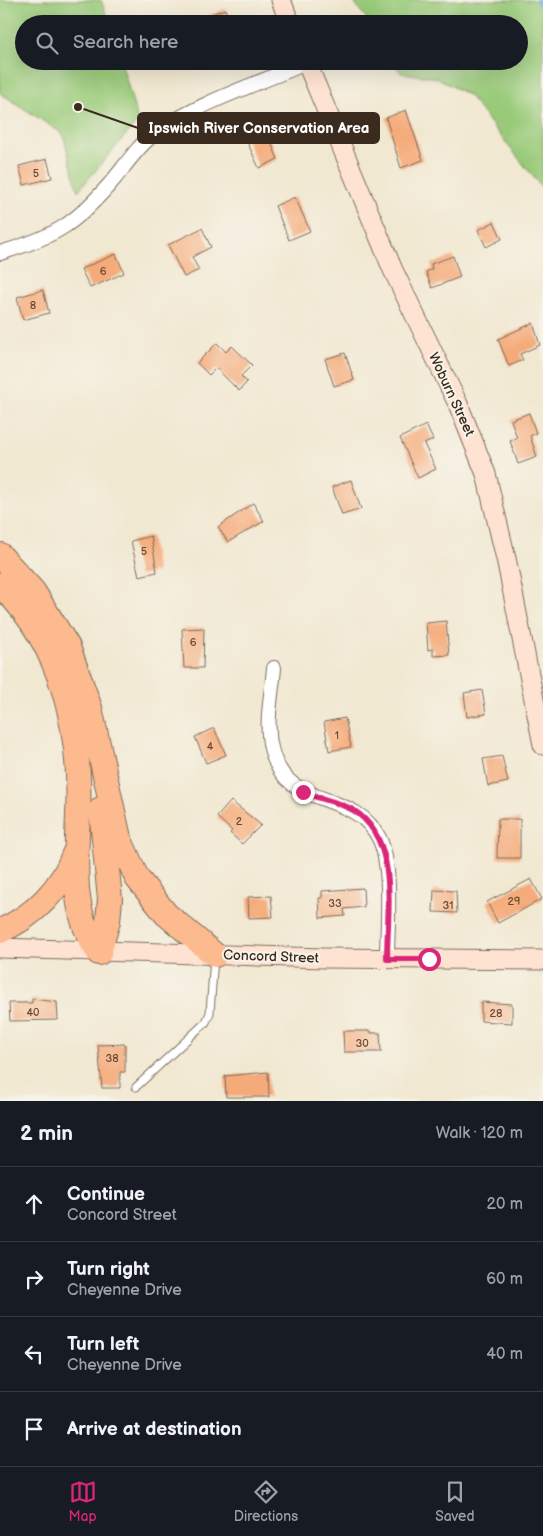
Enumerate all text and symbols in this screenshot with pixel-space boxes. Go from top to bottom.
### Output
search box [15,15,528,70]
icon: search [33,29,61,57]
text: Search here [73,31,178,54]
callout: Ipswich River Conservation Area [138,113,379,143]
text: Ipswich River Conservation Area [149,119,369,138]
house number: 5 [33,167,39,180]
house number: 6 [100,265,107,278]
house number: 8 [30,299,36,312]
street label: Woburn Street [425,350,479,439]
house number: 5 [141,545,147,558]
house number: 6 [190,636,197,649]
house number: 1 [335,729,339,742]
house number: 4 [207,740,214,753]
route end [292,781,315,804]
house number: 2 [236,815,243,828]
house number: 29 [508,895,520,908]
house number: 33 [328,897,342,910]
house number: 31 [442,899,454,912]
street label: Concord Street [223,946,320,967]
route start [418,948,441,971]
house number: 40 [26,1006,40,1019]
house number: 28 [490,1007,502,1020]
house number: 30 [355,1037,369,1050]
house number: 38 [105,1052,119,1065]
text: 2 min [20,1121,73,1146]
text: Walk · 120 m [436,1124,523,1143]
text: Continue [67,1183,145,1206]
icon: ahead [20,1190,48,1218]
text: 20 m [487,1195,523,1214]
text: Concord Street [67,1206,177,1225]
text: Turn right [67,1258,150,1281]
icon: right [20,1265,48,1293]
text: 60 m [486,1270,523,1289]
text: Cheyenne Drive [67,1281,182,1300]
text: Turn left [67,1333,139,1356]
icon: left [20,1340,48,1368]
text: 40 m [486,1345,523,1364]
text: Cheyenne Drive [67,1356,182,1375]
icon: arrive [20,1415,48,1443]
text: Arrive at destination [67,1418,242,1441]
tab: Map [69,1478,97,1525]
tab: Directions [234,1478,298,1525]
tab: Saved [435,1478,474,1525]

